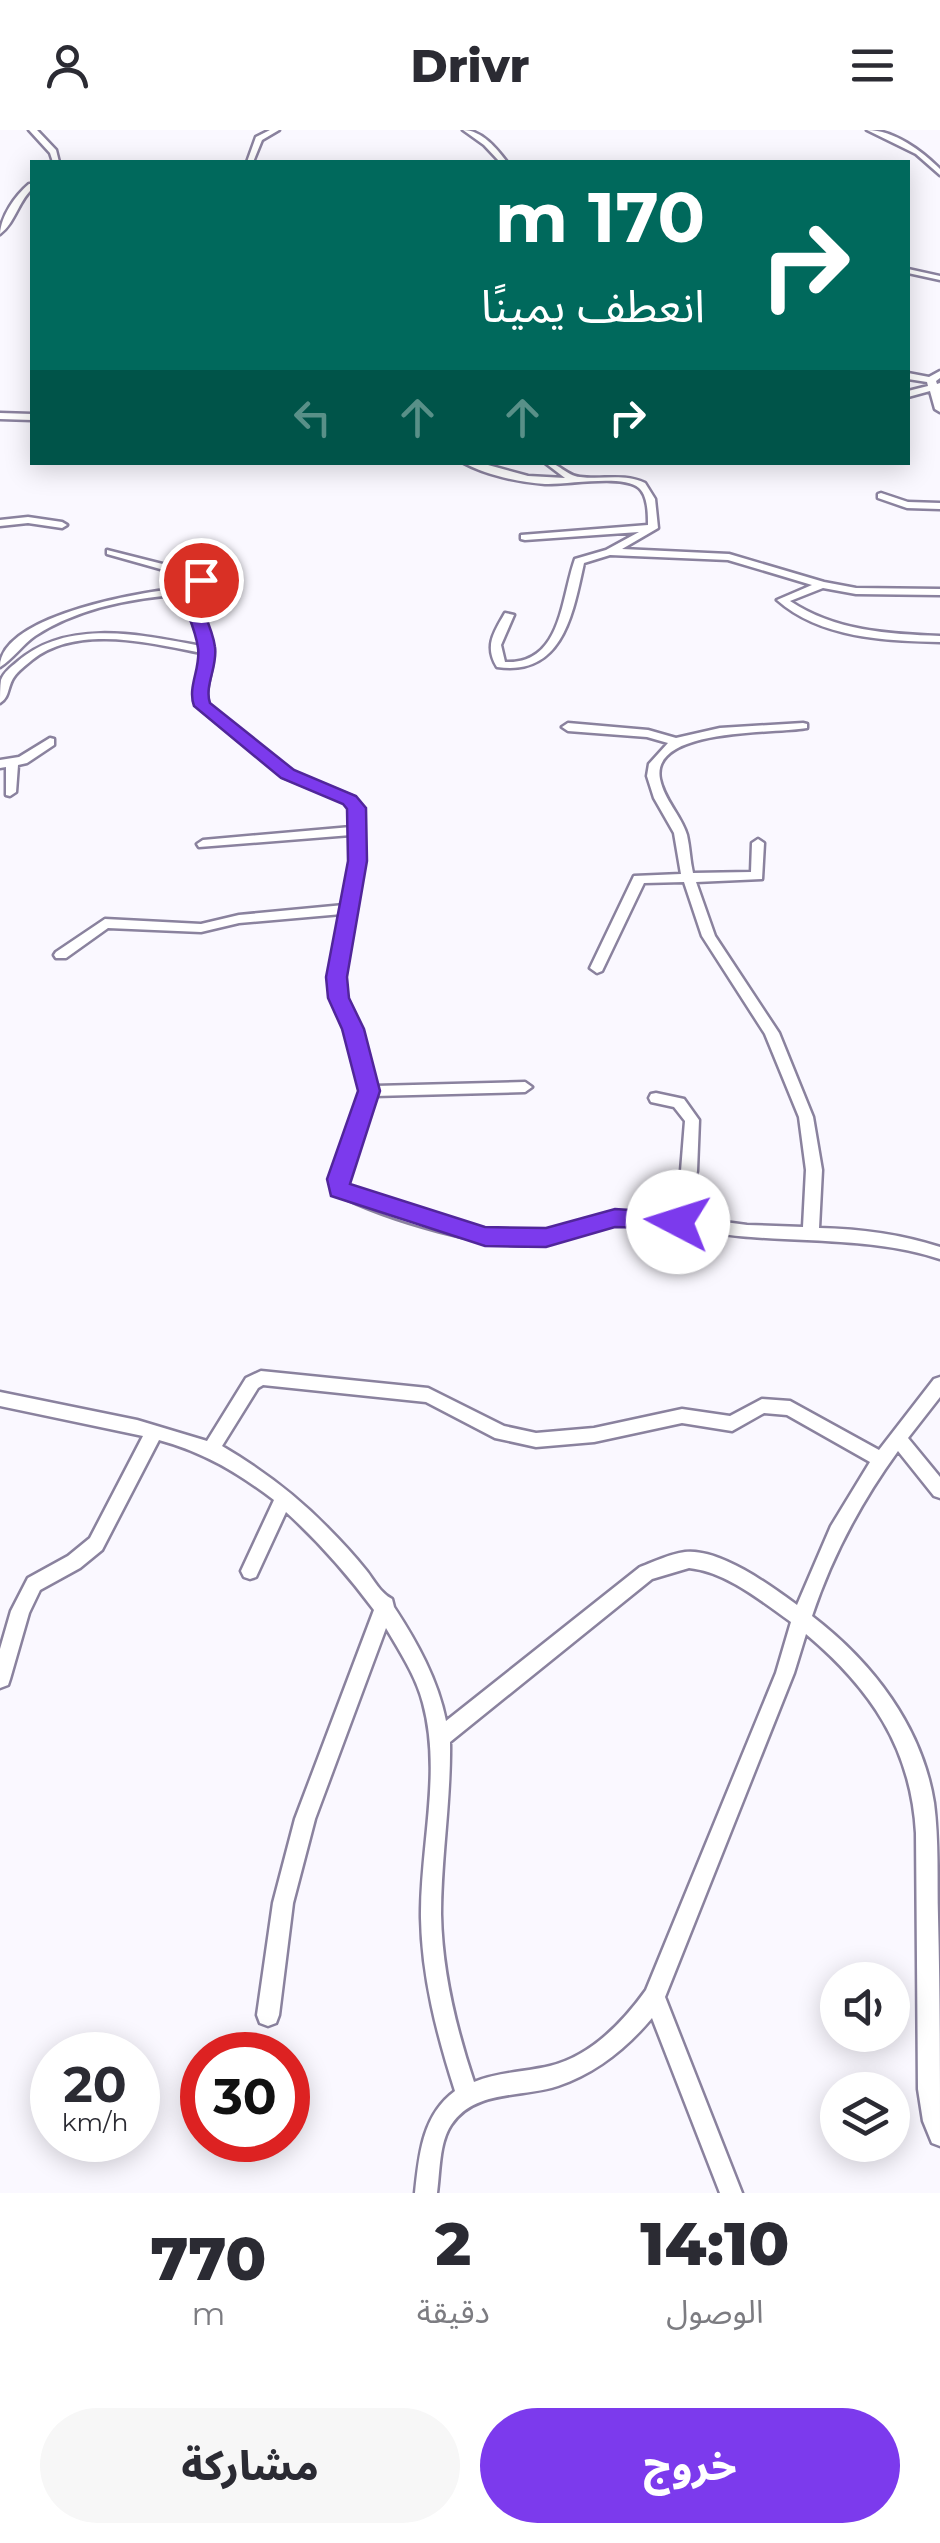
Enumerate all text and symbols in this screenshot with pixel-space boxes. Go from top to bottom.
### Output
icon: person [40,38,95,93]
text: Drivr [411,38,529,93]
icon: menu [845,38,900,93]
text: 170 m [495,174,705,260]
icon: right [740,200,870,330]
text: انعطف يمينًا [481,278,705,333]
icon: left [285,390,340,445]
icon: ahead [390,390,445,445]
icon: ahead [495,390,550,445]
icon: right [600,390,655,445]
pin [159,538,244,623]
icon: arrive [174,553,229,608]
position arrow [626,1170,730,1274]
map controls [820,1962,910,2162]
button: sound [820,1962,910,2052]
speed limit sign: 30 [180,2032,310,2162]
text: 20 [63,2054,127,2115]
button: layers [820,2072,910,2162]
text: km/h [62,2107,128,2137]
text: 2 [435,2207,471,2280]
text: 14:10 [640,2207,789,2280]
text: 770 [151,2222,266,2295]
text: دقيقة [417,2292,490,2331]
text: الوصول [666,2292,764,2331]
text: m [191,2294,225,2333]
button: مشاركة [40,2408,460,2523]
button: خروج [480,2408,900,2523]

